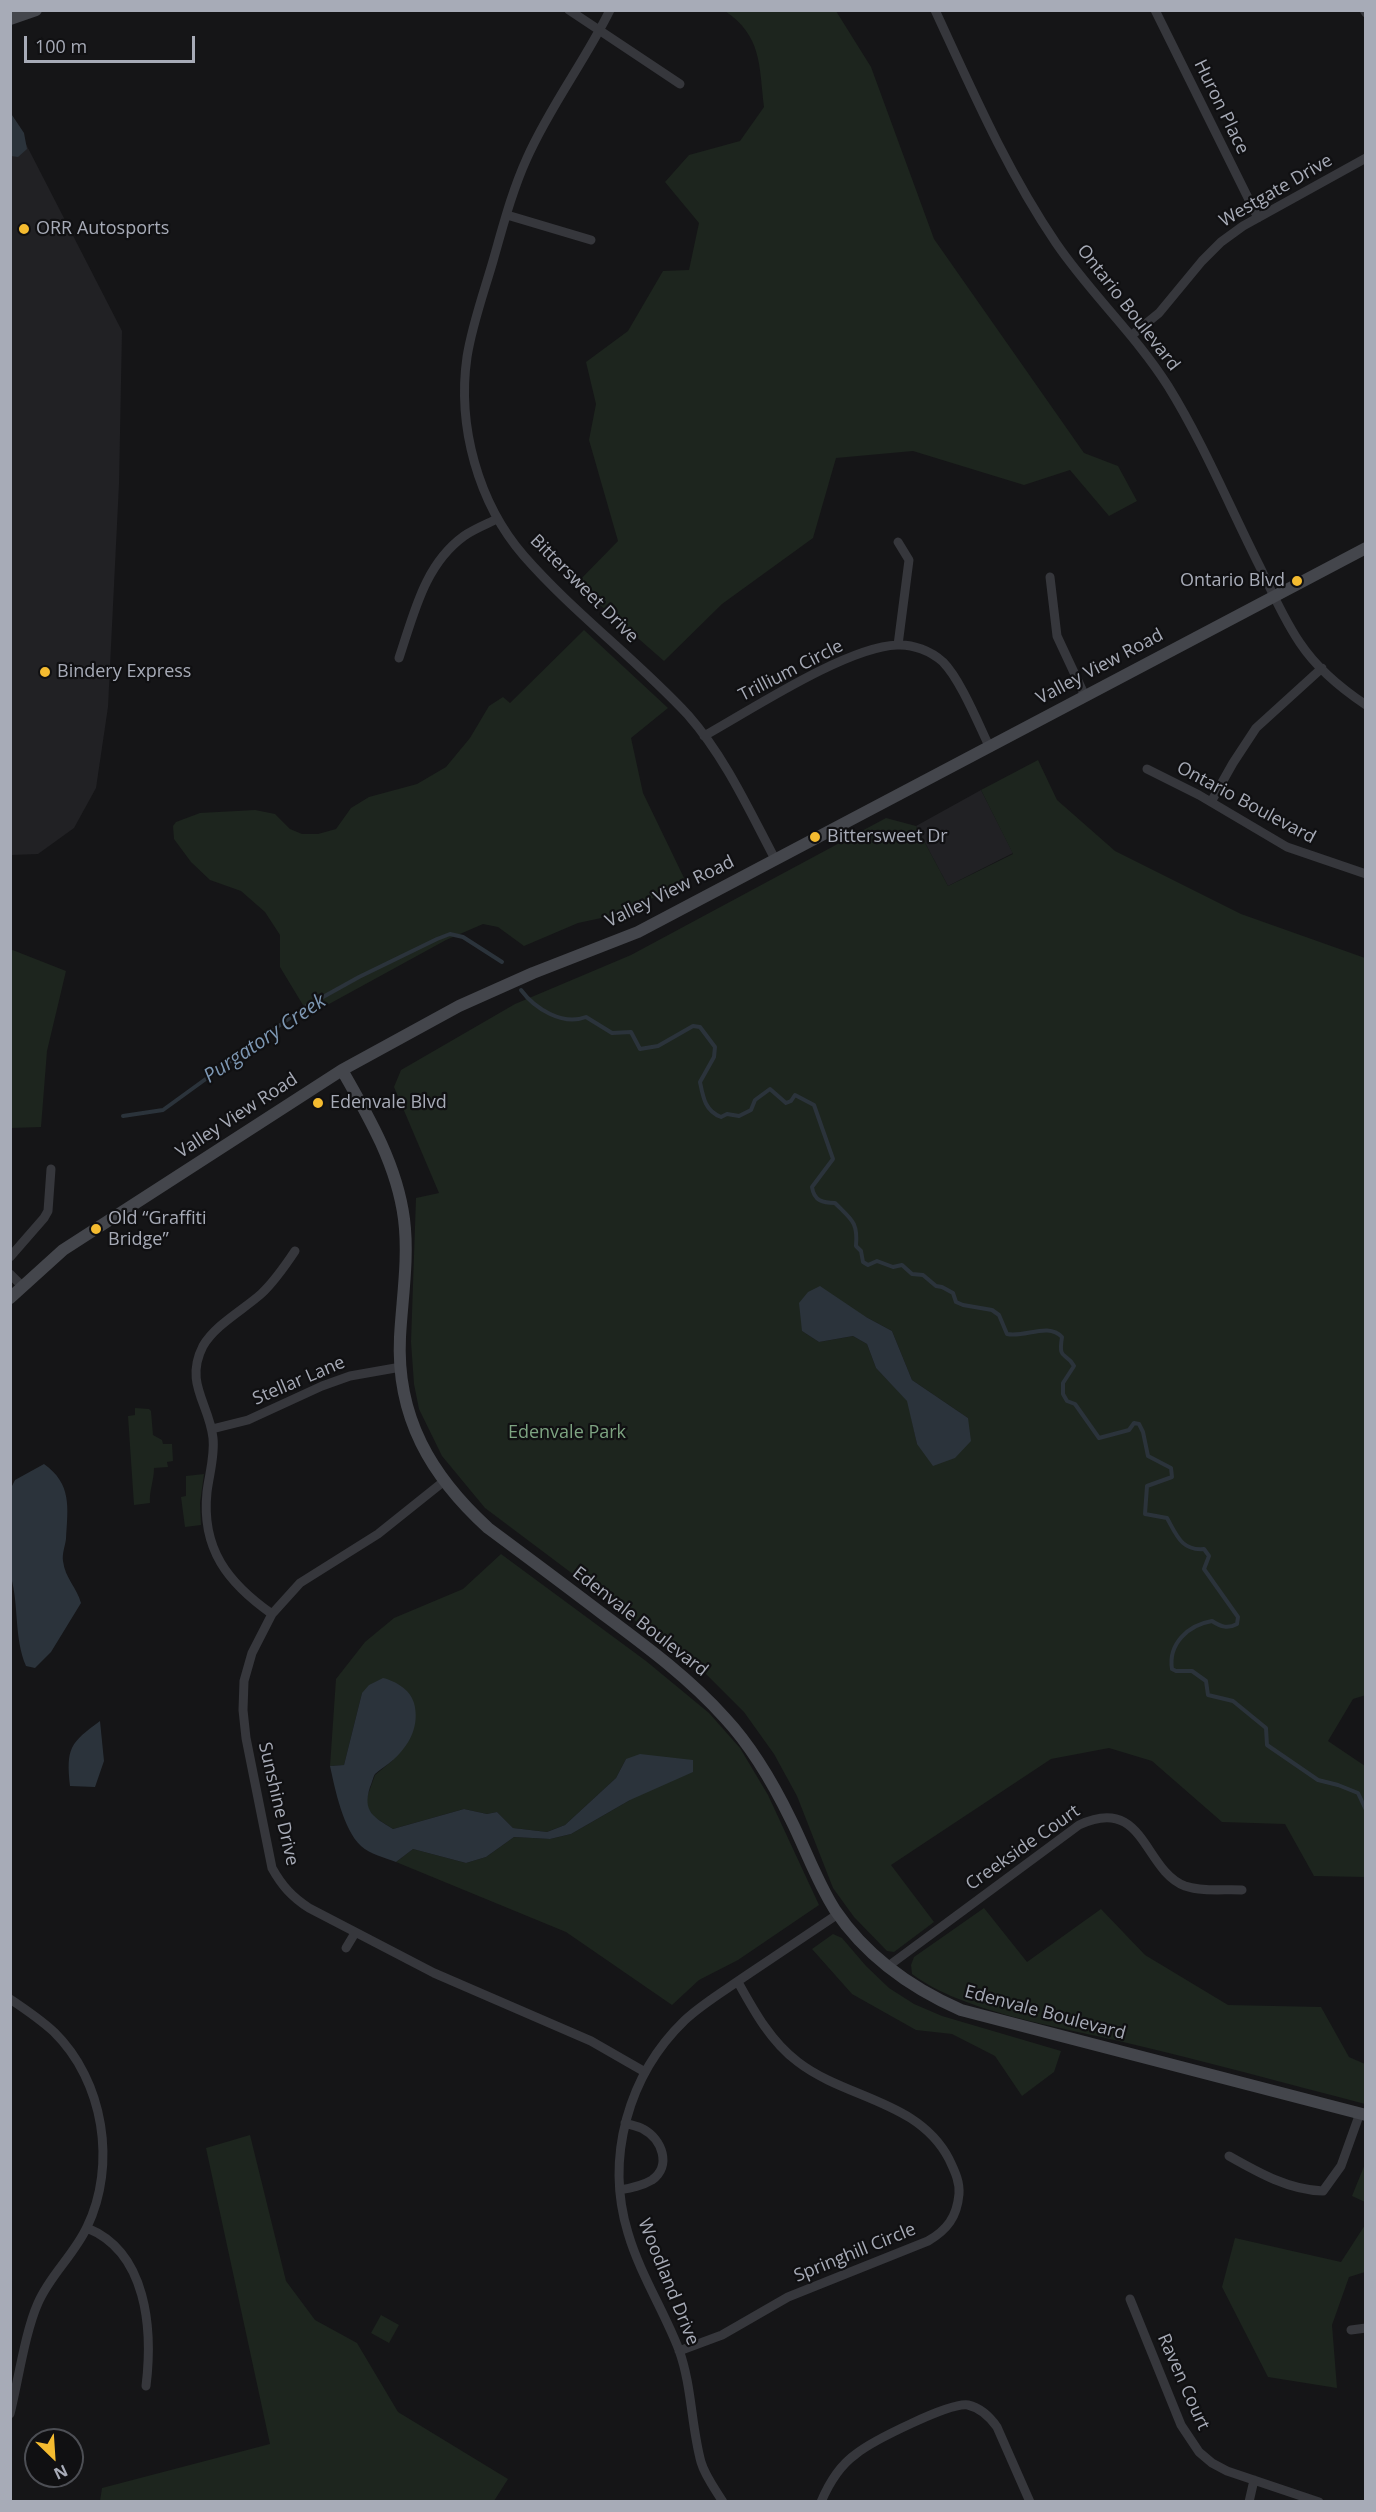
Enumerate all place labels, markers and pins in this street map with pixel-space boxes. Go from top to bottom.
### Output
place label: ORR Autosports [36,218,169,240]
marker: ORR Autosports [17,222,31,236]
place label: Ontario Blvd [1180,570,1285,592]
marker: Ontario Blvd [1290,574,1304,588]
place label: Bindery Express [57,661,191,683]
marker: Bindery Express [38,665,52,679]
place label: Bittersweet Dr [827,826,948,848]
marker: Bittersweet Dr [808,830,822,844]
place label: Edenvale Blvd [330,1092,447,1114]
marker: Edenvale Blvd [311,1096,325,1110]
place label: Old “Graffiti Bridge” [108,1208,207,1250]
marker: Old “Graffiti Bridge” [89,1222,103,1236]

